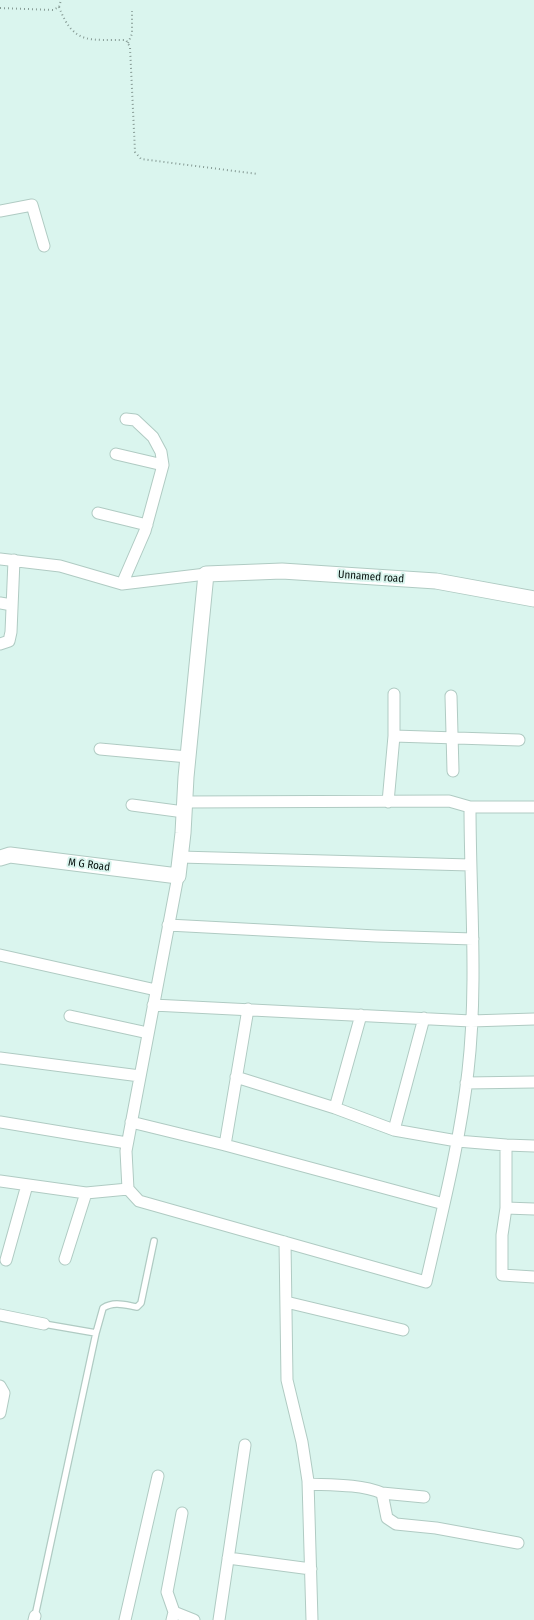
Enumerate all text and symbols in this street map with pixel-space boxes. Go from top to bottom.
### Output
street label: Unnamed road [337,568,405,586]
street label: M G Road [67,856,111,874]

